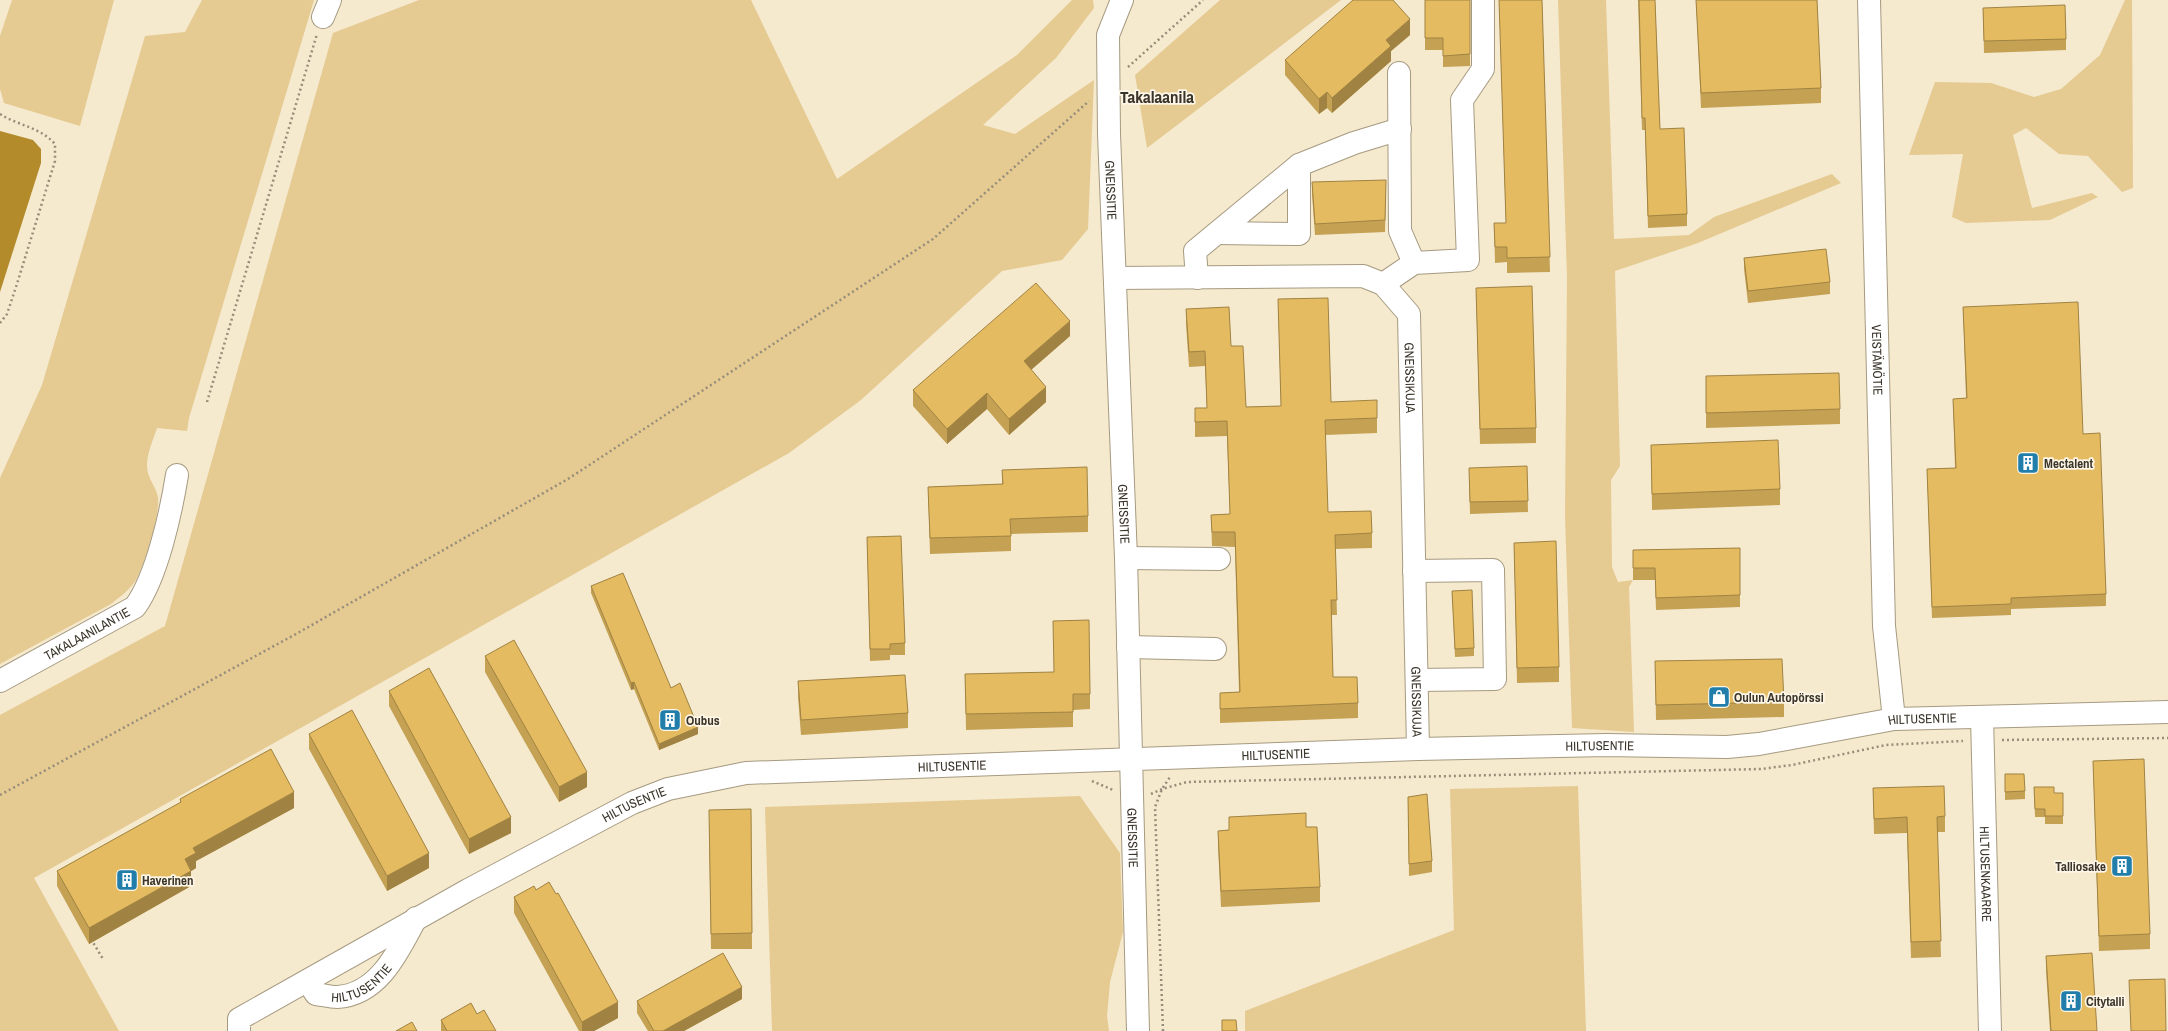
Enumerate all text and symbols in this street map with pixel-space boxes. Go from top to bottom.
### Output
district label: Takalaanila [1120,85,1194,108]
street label: GNEISSITIE [1102,160,1121,221]
street label: VEISTÄMÖTIE [1868,324,1887,396]
street label: GNEISSIKUJA [1401,342,1420,414]
building icon: Mectalent [2015,450,2041,476]
place label: Mectalent [2044,455,2094,472]
street label: GNEISSITIE [1115,484,1134,544]
street label: TAKALAANILANTIE [41,603,133,664]
street label: GNEISSIKUJA [1408,666,1426,738]
shop icon: Oulun Autopörssi [1706,684,1732,710]
place label: Oulun Autopörssi [1734,689,1824,706]
building icon: Oubus [657,707,683,733]
street label: HILTUSENTIE [1887,709,1957,728]
place label: Oubus [686,712,720,729]
street label: HILTUSENTIE [1565,736,1634,754]
street label: HILTUSENTIE [1241,744,1311,764]
street label: HILTUSENTIE [918,756,987,775]
street label: HILTUSENTIE [599,782,668,826]
street label: GNEISSITIE [1124,808,1142,868]
street label: HILTUSENKAARRE [1976,826,1996,922]
building icon: Talliosake [2109,853,2135,879]
place label: Talliosake [2055,858,2106,875]
building icon: Haverinen [114,867,140,893]
place label: Haverinen [142,872,194,889]
street label: HILTUSENTIE [331,960,395,1006]
building icon: Citytalli [2058,988,2084,1014]
place label: Citytalli [2086,993,2125,1010]

